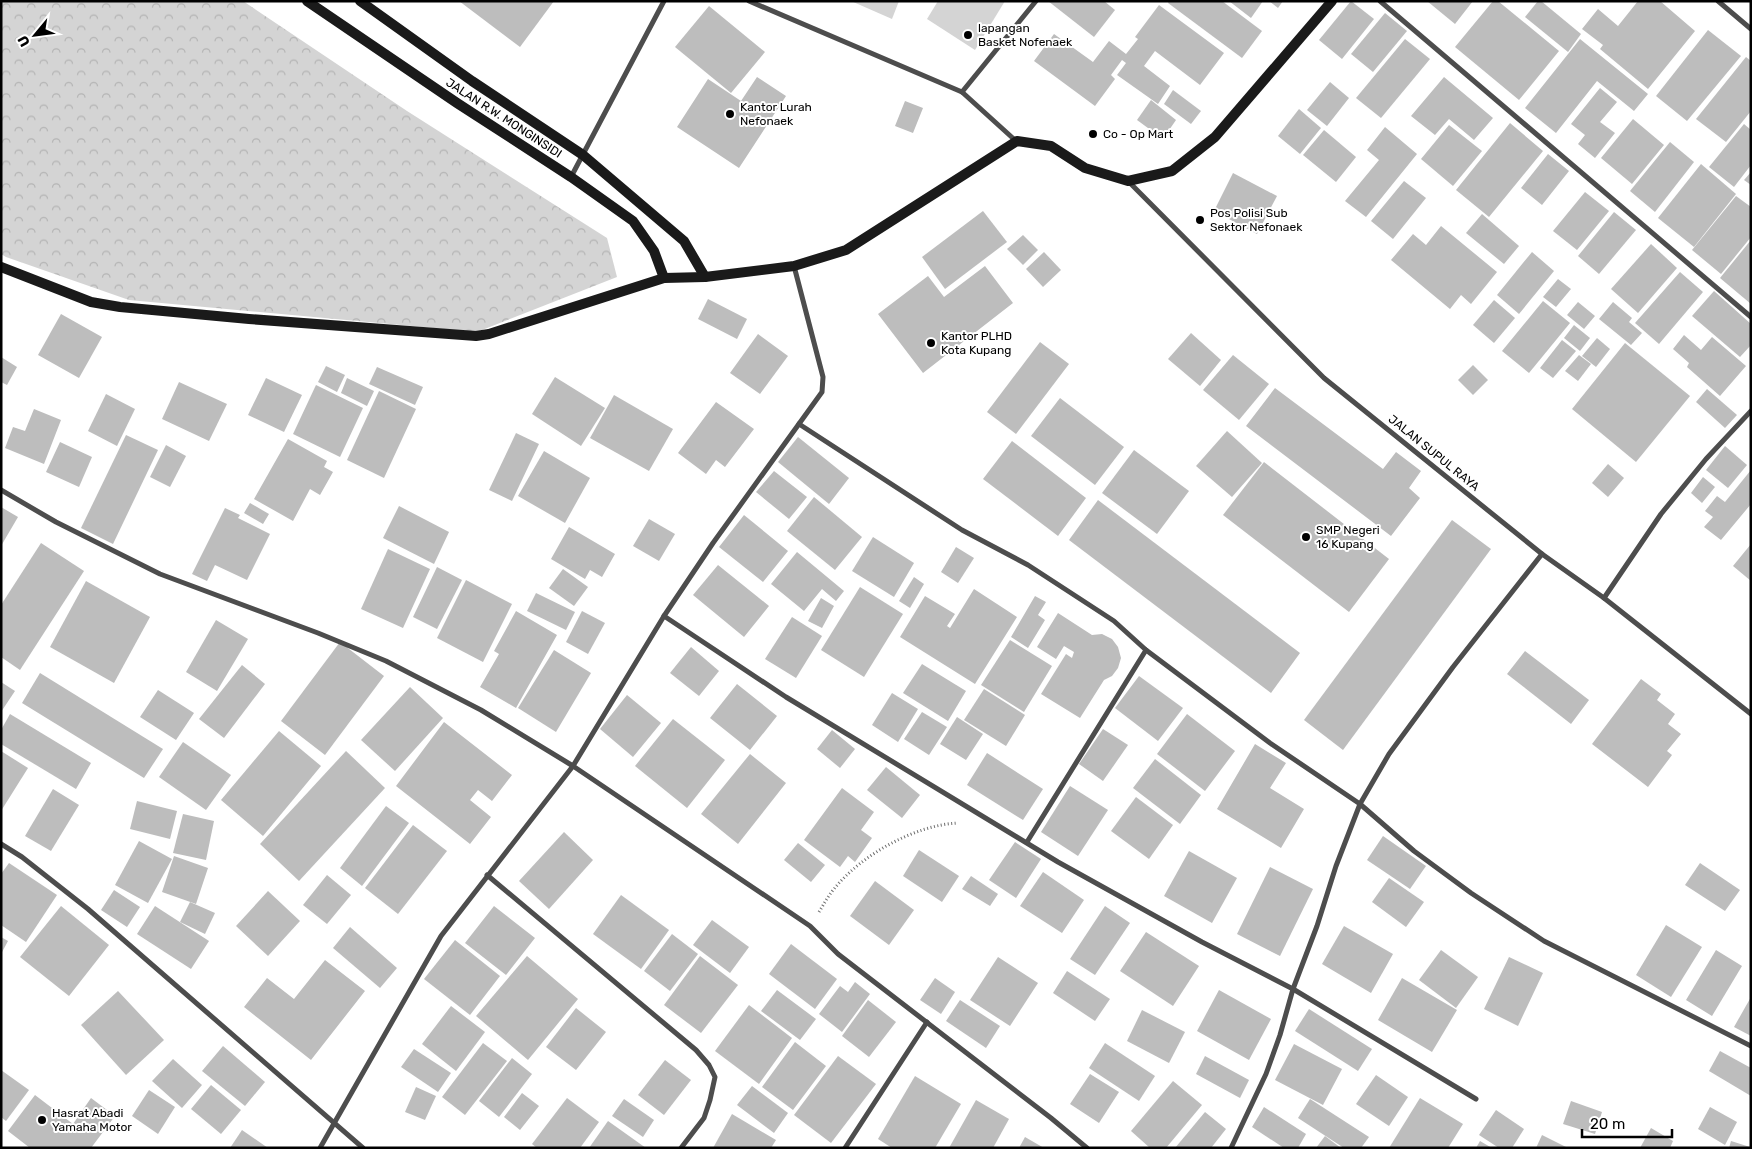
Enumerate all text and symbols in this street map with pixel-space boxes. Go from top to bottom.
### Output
north arrow [10,10,60,60]
place label: lapangan Basket Nofenaek [978,21,1073,49]
marker: lapangan Basket Nofenaek [962,29,974,41]
text: U [14,32,34,50]
street label: JALAN R.W. MONGINSIDI [443,75,565,161]
place label: Kantor Lurah Nefonaek [740,100,812,128]
marker: Kantor Lurah Nefonaek [724,108,736,120]
place label: Co - Op Mart [1103,127,1173,141]
marker: Co - Op Mart [1087,128,1099,140]
place label: Pos Polisi Sub Sektor Nefonaek [1210,206,1303,234]
marker: Pos Polisi Sub Sektor Nefonaek [1194,214,1206,226]
place label: Kantor PLHD Kota Kupang [941,329,1012,357]
marker: Kantor PLHD Kota Kupang [925,337,937,349]
street label: JALAN SUPUL RAYA [1386,412,1482,494]
place label: SMP Negeri 16 Kupang [1316,523,1380,551]
marker: SMP Negeri 16 Kupang [1300,531,1312,543]
place label: Hasrat Abadi Yamaha Motor [52,1106,132,1134]
scale bar [1582,1106,1672,1138]
marker: Hasrat Abadi Yamaha Motor [36,1114,48,1126]
text: 20 m [1590,1115,1625,1133]

